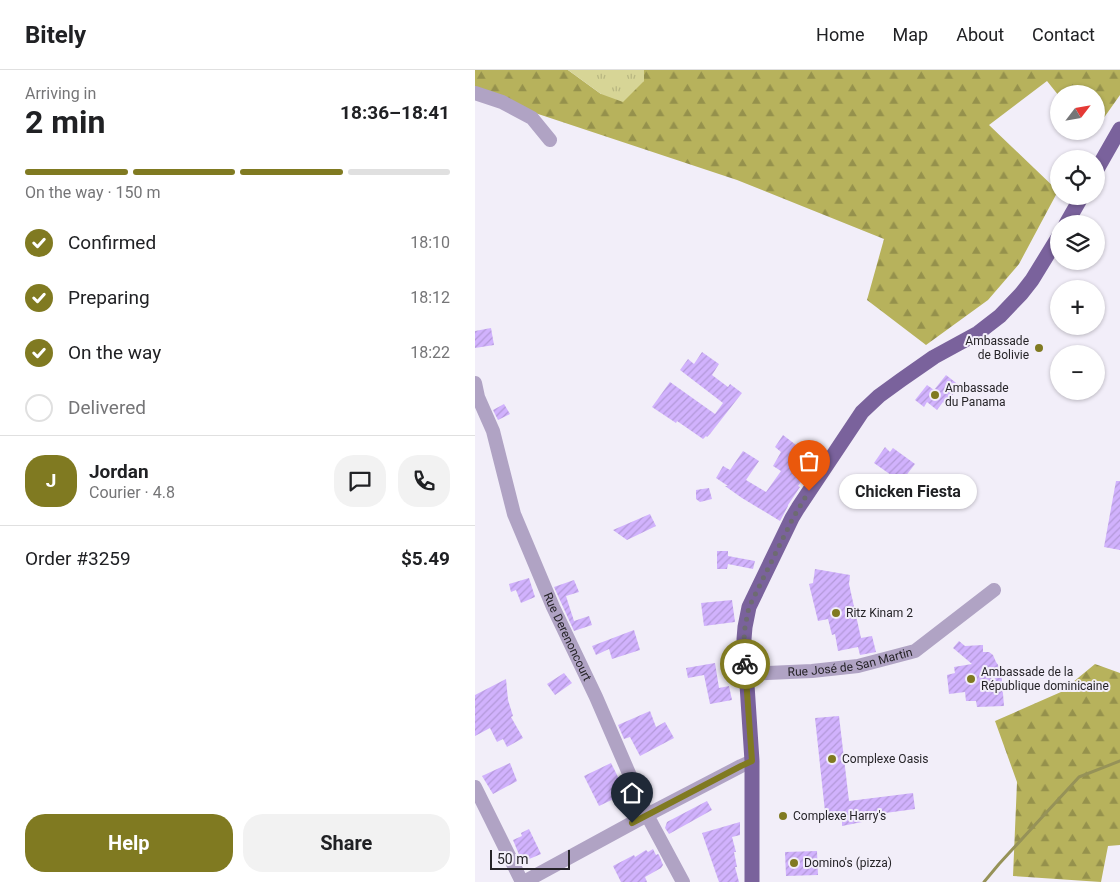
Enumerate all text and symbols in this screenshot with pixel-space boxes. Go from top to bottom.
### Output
text: Bitely [25,21,86,49]
text: Home [816,24,865,45]
text: Map [893,24,928,45]
text: About [956,24,1004,45]
text: Contact [1032,24,1095,45]
text: Arriving in [25,84,96,103]
north arrow [1050,85,1105,140]
map controls [1050,85,1105,400]
text: 18:36–18:41 [340,101,450,124]
text: 2 min [25,103,105,141]
button: locate [1050,150,1105,205]
text: On the way · 150 m [25,183,161,202]
button: layers [1050,215,1105,270]
icon: check [25,229,53,257]
text: Confirmed [68,231,156,254]
text: 18:10 [410,233,450,252]
button: + [1050,280,1105,335]
icon: check [25,284,53,312]
text: Preparing [68,286,150,309]
text: 18:12 [410,288,450,307]
place label: Ambassade de Bolivie [965,334,1029,362]
icon: check [25,339,53,367]
text: On the way [68,341,161,364]
marker: Ambassade de Bolivie [1033,342,1045,354]
text: 18:22 [410,343,450,362]
button: − [1050,345,1105,400]
place label: Ambassade du Panama [945,381,1009,409]
marker: Ambassade du Panama [929,389,941,401]
text: Delivered [68,396,146,419]
pin [788,440,830,491]
icon: bag [795,447,823,475]
button: chat [334,455,386,507]
button: phone [398,455,450,507]
text: Jordan [89,460,149,483]
text: J [46,469,56,492]
callout: Chicken Fiesta [839,474,977,508]
text: Chicken Fiesta [855,482,961,501]
text: Courier · 4.8 [89,483,175,502]
text: Order #3259 [25,547,131,570]
text: $5.49 [401,547,450,570]
street label: Rue Derenoncourt [541,590,594,683]
place label: Ritz Kinam 2 [846,606,913,620]
marker: Ritz Kinam 2 [830,607,842,619]
courier [720,639,770,689]
street label: Rue José de San Martin [787,645,914,679]
icon: bike [731,650,759,678]
place label: Ambassade de la République dominicaine [981,665,1109,693]
marker: Ambassade de la République dominicaine [965,673,977,685]
place label: Complexe Oasis [842,752,928,766]
marker: Complexe Oasis [826,753,838,765]
pin [611,772,653,823]
icon: home [618,779,646,807]
place label: Complexe Harry's [793,809,886,823]
marker: Complexe Harry's [777,810,789,822]
button: Help [25,814,233,872]
button: Share [243,814,450,872]
scale bar [490,847,570,870]
text: 50 m [497,851,529,867]
place label: Domino's (pizza) [804,856,892,870]
marker: Domino's (pizza) [788,857,800,869]

